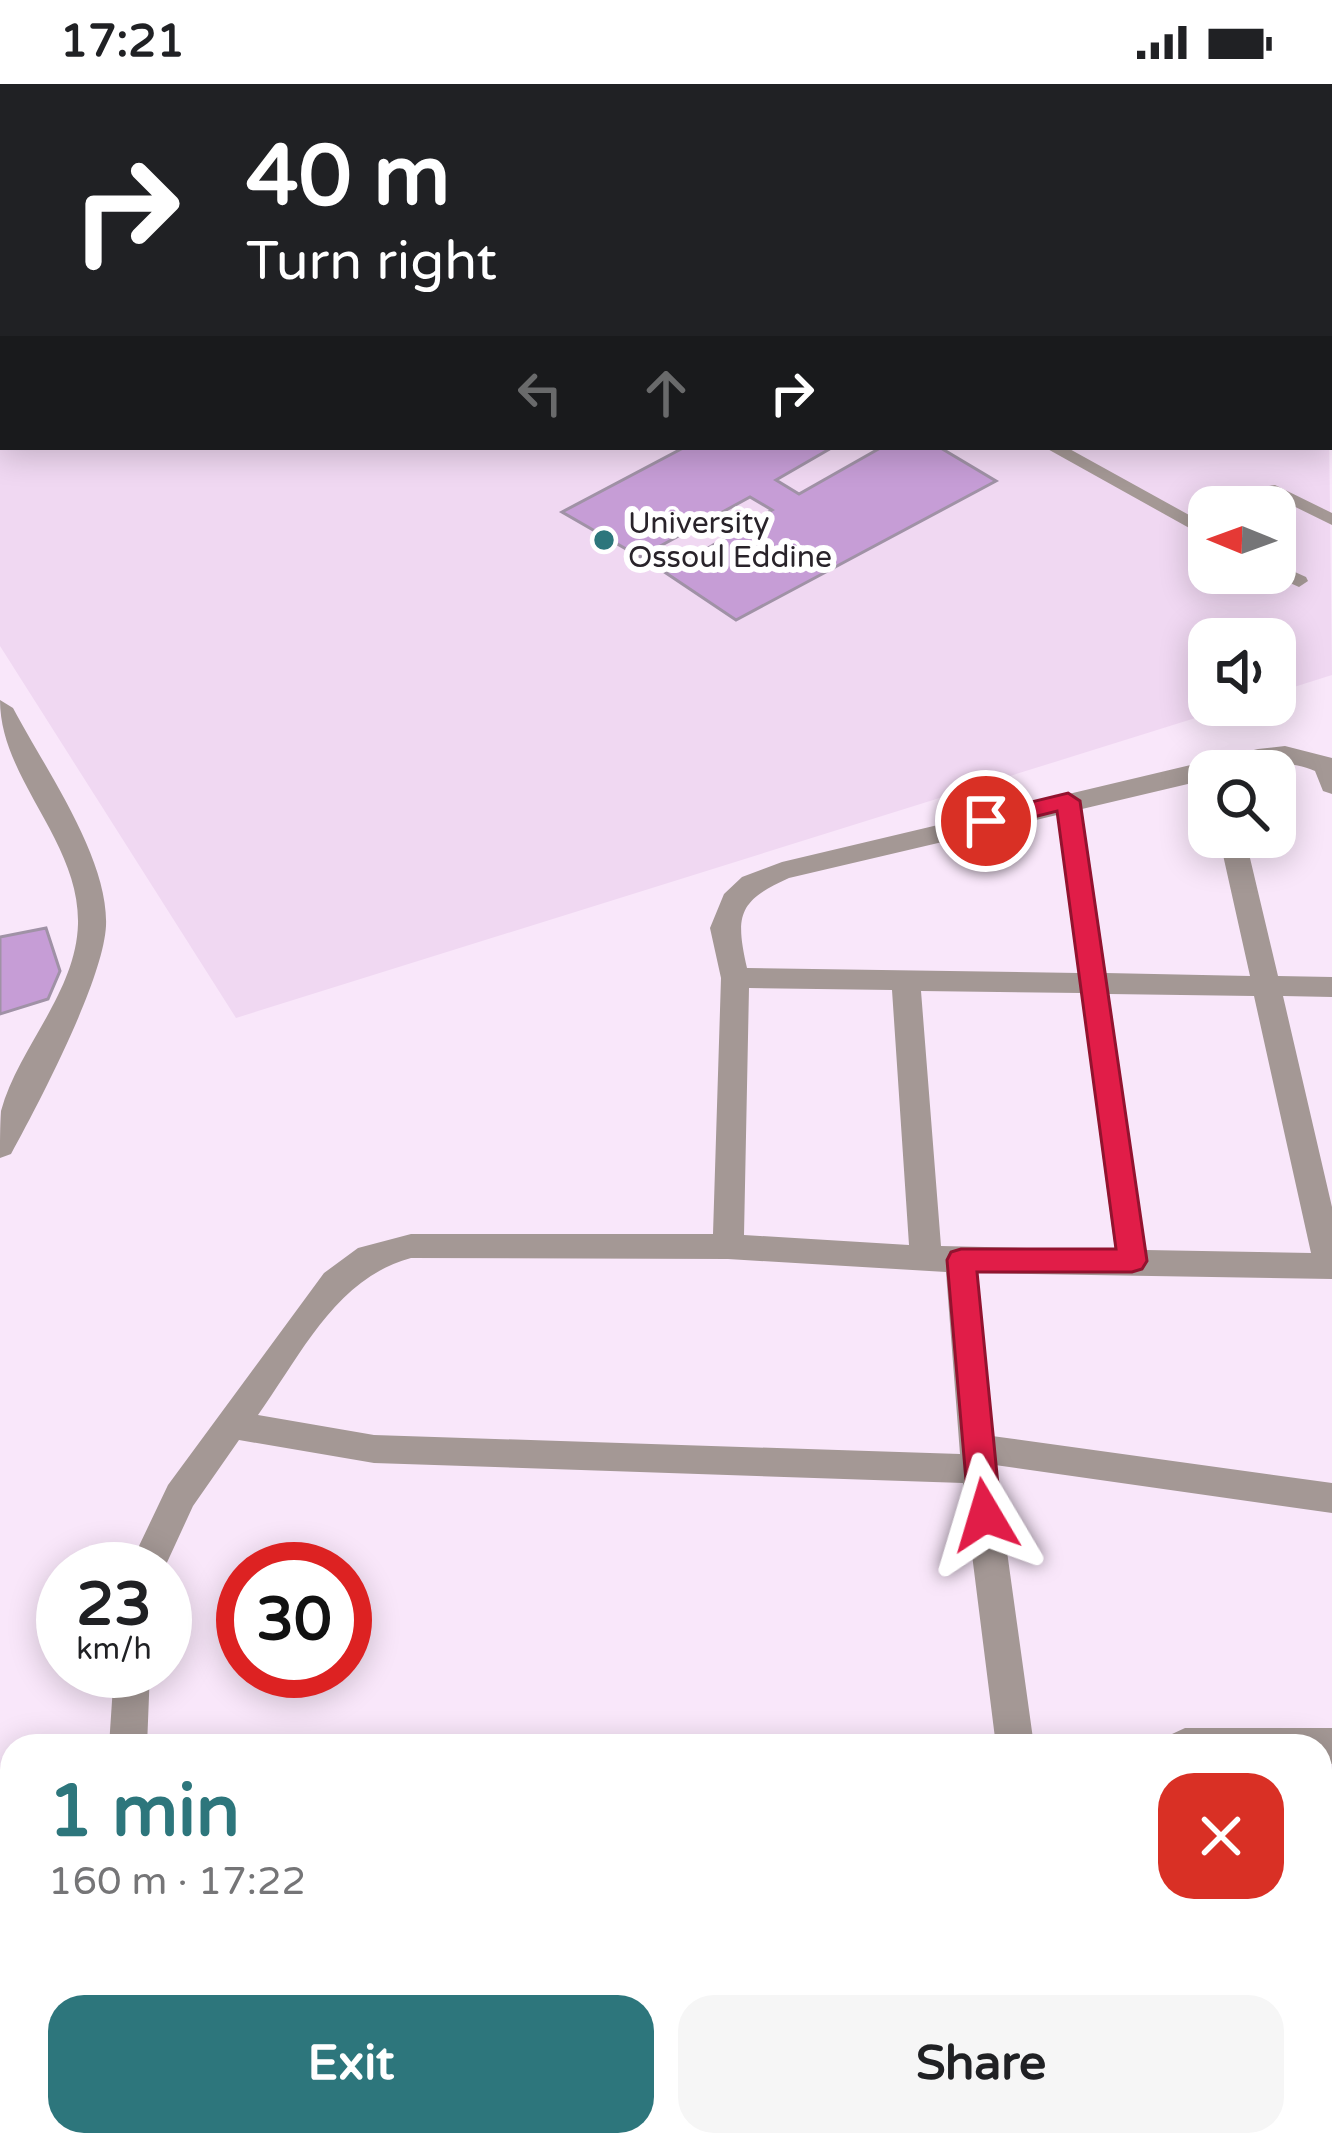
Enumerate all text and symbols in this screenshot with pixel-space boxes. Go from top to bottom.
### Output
text: 17:21 [60,15,185,69]
text: 40 m [246,127,450,228]
icon: right [48,132,204,288]
text: Turn right [246,229,497,294]
icon: left [507,360,573,426]
icon: ahead [633,360,699,426]
icon: right [759,360,825,426]
north arrow [1188,486,1296,594]
map controls [1188,486,1296,858]
place label: University Ossoul Eddine [628,505,832,576]
marker: University Ossoul Eddine [591,527,617,553]
button: sound [1188,618,1296,726]
button: search [1188,750,1296,858]
pin [935,770,1037,872]
icon: arrive [953,788,1019,854]
position arrow [922,1452,1048,1578]
speed limit sign: 30 [216,1542,372,1698]
text: 23 [76,1569,152,1641]
text: km/h [76,1631,152,1668]
text: 1 min [48,1769,240,1856]
button: close [1158,1773,1284,1899]
text: 160 m · 17:22 [48,1858,306,1905]
button: Exit [48,1995,654,2133]
button: Share [678,1995,1284,2133]

